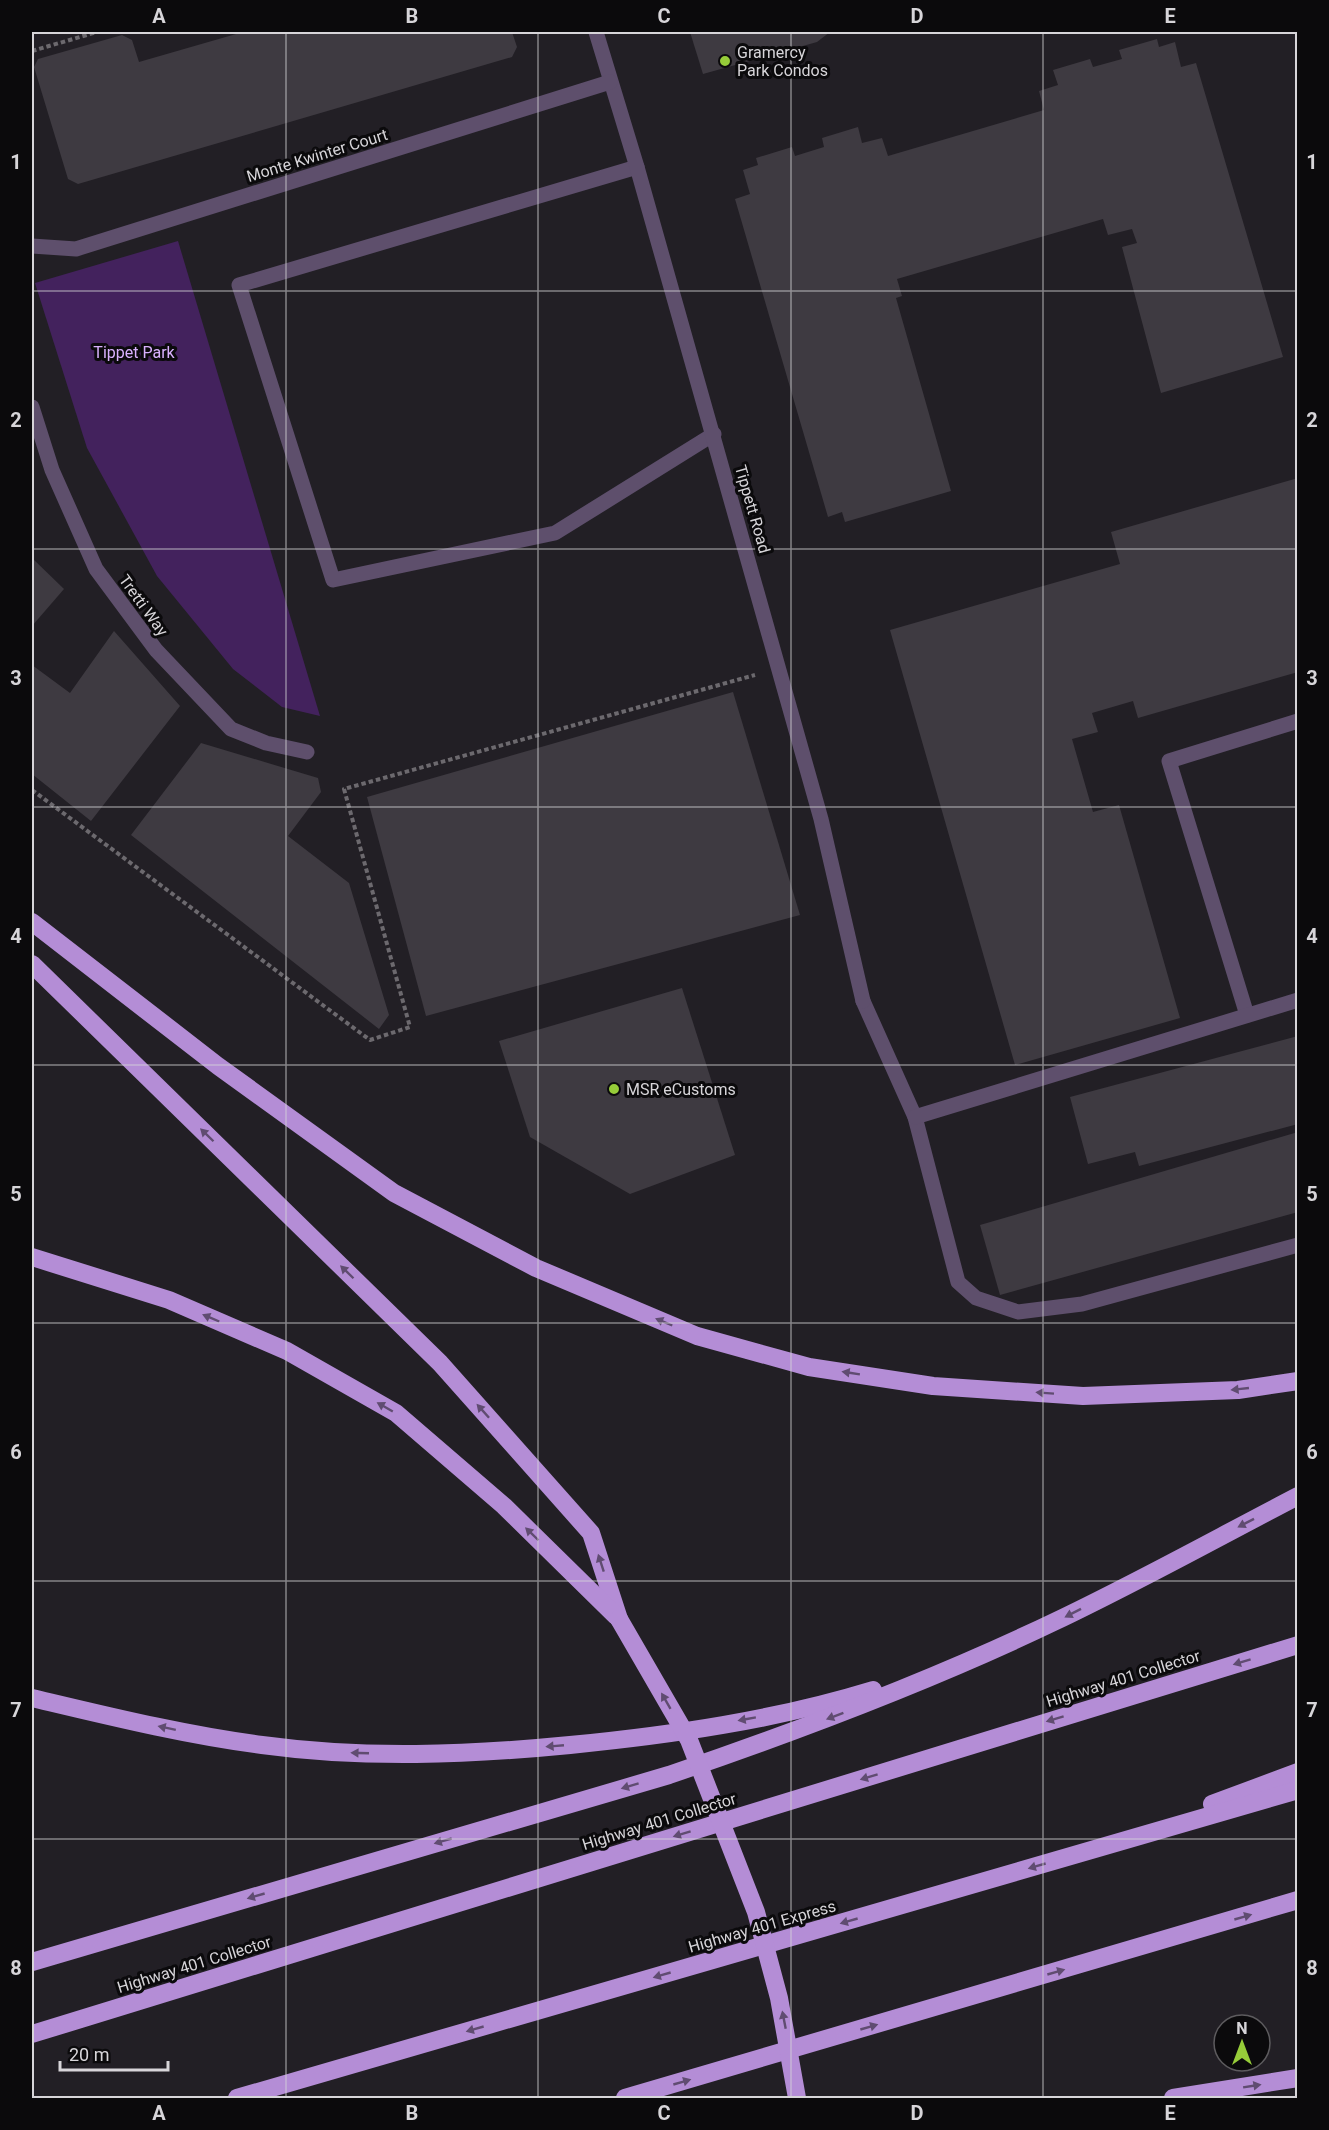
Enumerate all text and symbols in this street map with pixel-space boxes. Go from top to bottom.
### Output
text: A [152,4,166,28]
text: B [406,4,418,28]
text: C [657,4,671,28]
text: D [911,4,924,28]
text: E [1164,4,1176,28]
place label: Gramercy Park Condos [737,43,828,80]
marker: Gramercy Park Condos [718,54,732,68]
street label: Monte Kwinter Court [244,125,390,186]
text: 1 [10,150,22,174]
text: 1 [1306,150,1318,174]
park label: Tippet Park [93,343,176,362]
text: 2 [10,408,22,432]
text: 2 [1306,408,1318,432]
street label: Tippett Road [731,463,774,556]
street label: Tretti Way [115,571,172,640]
text: 3 [10,666,22,690]
text: 3 [1306,666,1318,690]
text: 4 [10,924,22,948]
text: 4 [1306,924,1318,948]
place label: MSR eCustoms [626,1080,736,1099]
marker: MSR eCustoms [607,1082,621,1096]
one-way arrow [201,1129,215,1143]
text: 5 [10,1182,22,1206]
text: 5 [1306,1182,1318,1206]
one-way arrow [340,1265,354,1279]
one-way arrow [202,1313,220,1323]
one-way arrow [654,1317,672,1327]
one-way arrow [841,1369,860,1378]
one-way arrow [1230,1384,1249,1394]
one-way arrow [1035,1389,1054,1398]
one-way arrow [376,1402,393,1412]
one-way arrow [477,1404,490,1419]
text: 6 [10,1440,22,1464]
text: 6 [1306,1440,1318,1464]
one-way arrow [1237,1518,1254,1528]
one-way arrow [525,1527,540,1541]
one-way arrow [596,1554,605,1572]
one-way arrow [1064,1608,1081,1618]
street label: Highway 401 Collector [1044,1646,1203,1711]
one-way arrow [1233,1658,1251,1667]
one-way arrow [661,1692,671,1709]
text: 7 [10,1698,22,1722]
text: 7 [1306,1698,1318,1722]
one-way arrow [825,1711,843,1721]
one-way arrow [738,1715,757,1724]
one-way arrow [1046,1715,1064,1724]
one-way arrow [157,1723,176,1732]
one-way arrow [545,1741,564,1751]
one-way arrow [350,1748,369,1757]
one-way arrow [860,1773,878,1782]
one-way arrow [621,1782,639,1791]
street label: Highway 401 Collector [580,1789,739,1854]
one-way arrow [673,1830,691,1839]
one-way arrow [434,1837,452,1846]
one-way arrow [1028,1862,1046,1871]
one-way arrow [247,1892,265,1901]
street label: Highway 401 Express [686,1896,838,1957]
one-way arrow [1234,1912,1252,1921]
one-way arrow [840,1917,858,1926]
street label: Highway 401 Collector [115,1932,274,1997]
text: 8 [10,1956,22,1980]
text: 8 [1306,1956,1318,1980]
one-way arrow [1047,1967,1065,1976]
one-way arrow [653,1971,671,1980]
one-way arrow [779,2011,788,2030]
north arrow [1212,2013,1272,2073]
text: N [1236,2019,1248,2038]
one-way arrow [860,2022,878,2031]
one-way arrow [466,2025,484,2035]
scale bar [60,2034,168,2072]
text: 20 m [69,2044,109,2065]
one-way arrow [673,2077,691,2086]
one-way arrow [1242,2081,1261,2090]
text: A [152,2101,166,2125]
text: B [406,2101,418,2125]
text: C [657,2101,671,2125]
text: D [911,2101,924,2125]
text: E [1164,2101,1176,2125]

